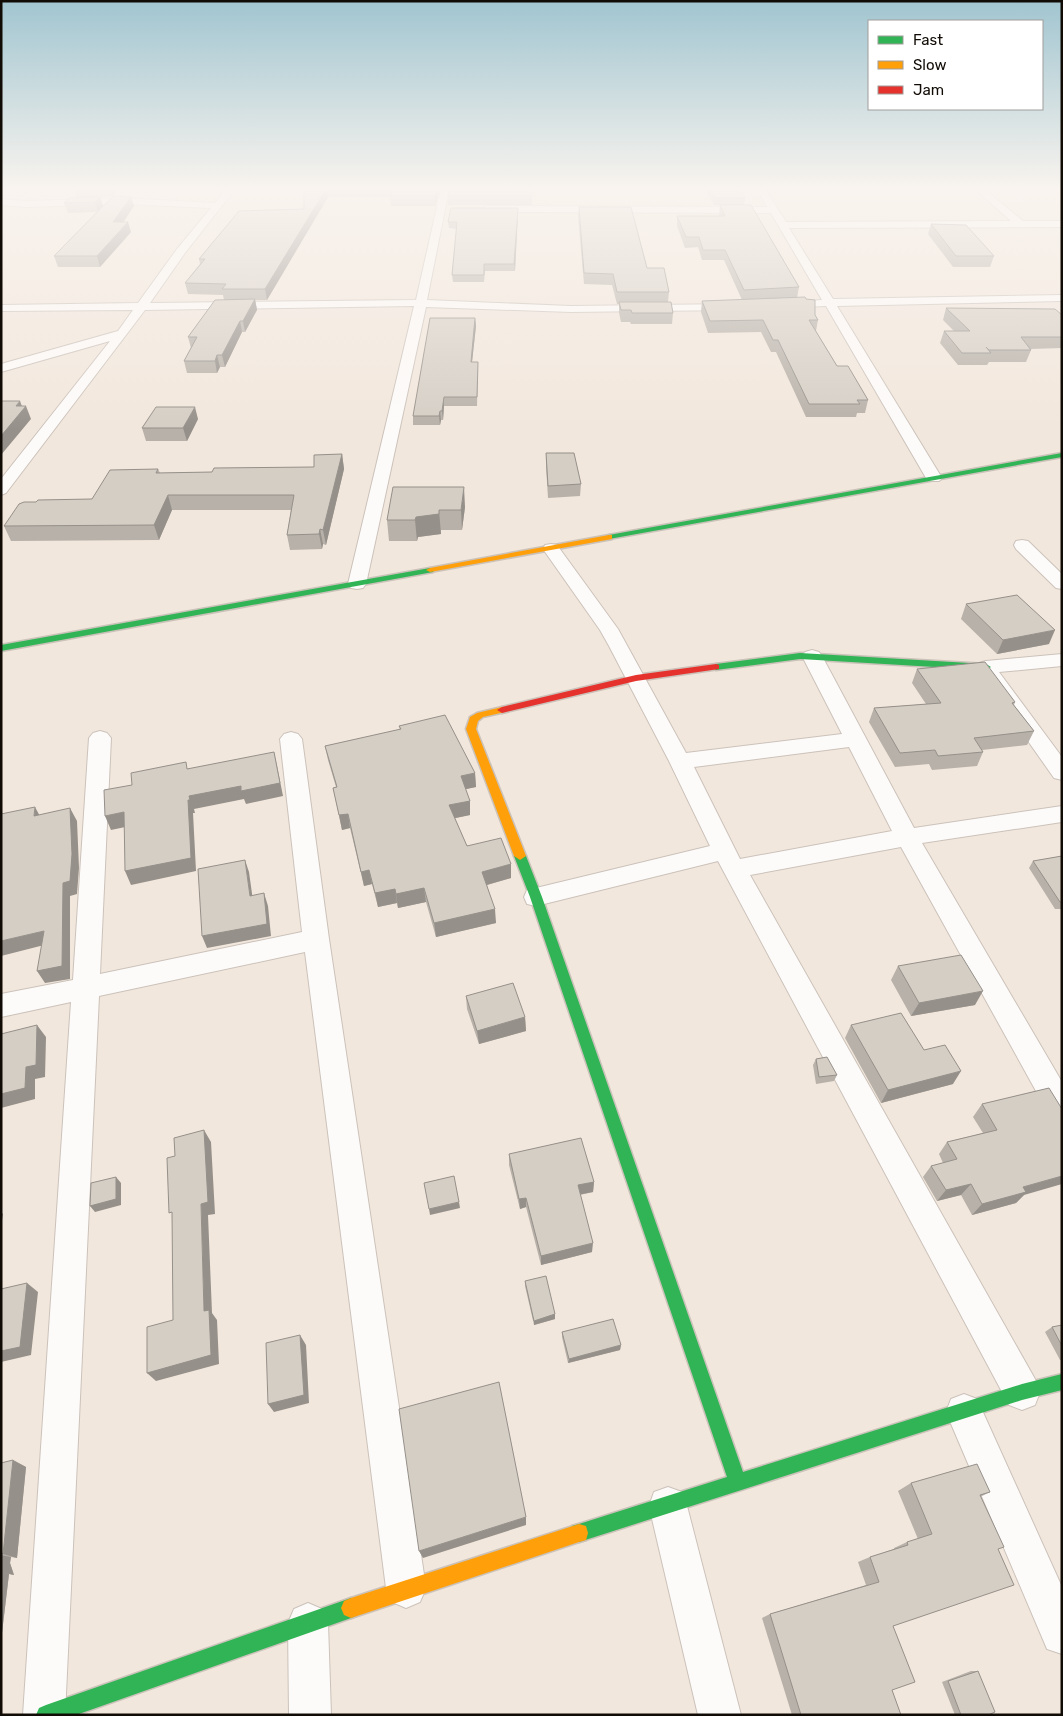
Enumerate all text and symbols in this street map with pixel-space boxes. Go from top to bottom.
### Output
legend [868,20,1043,110]
text: Fast [913,31,943,49]
text: Slow [913,56,946,74]
text: Jam [913,81,944,99]

